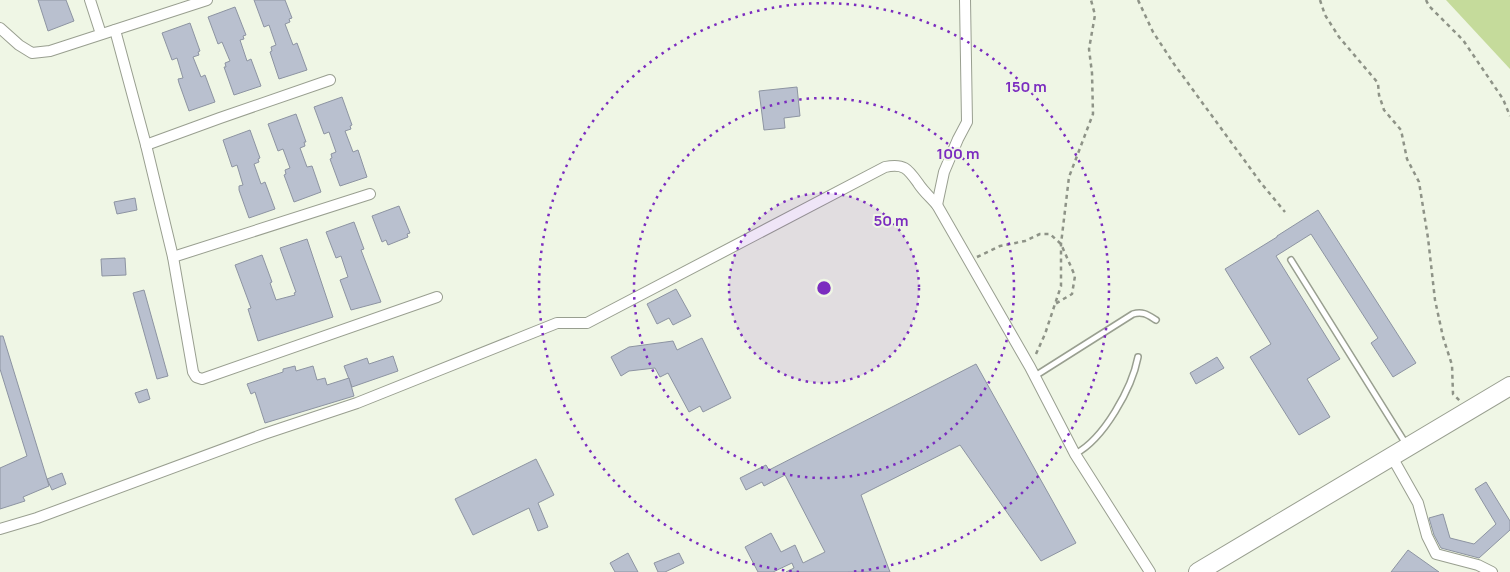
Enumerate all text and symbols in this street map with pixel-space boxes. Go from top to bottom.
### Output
text: 150 m [1005,76,1047,97]
text: 100 m [937,143,979,164]
text: 50 m [873,210,909,231]
centre of rings [815,279,833,297]

